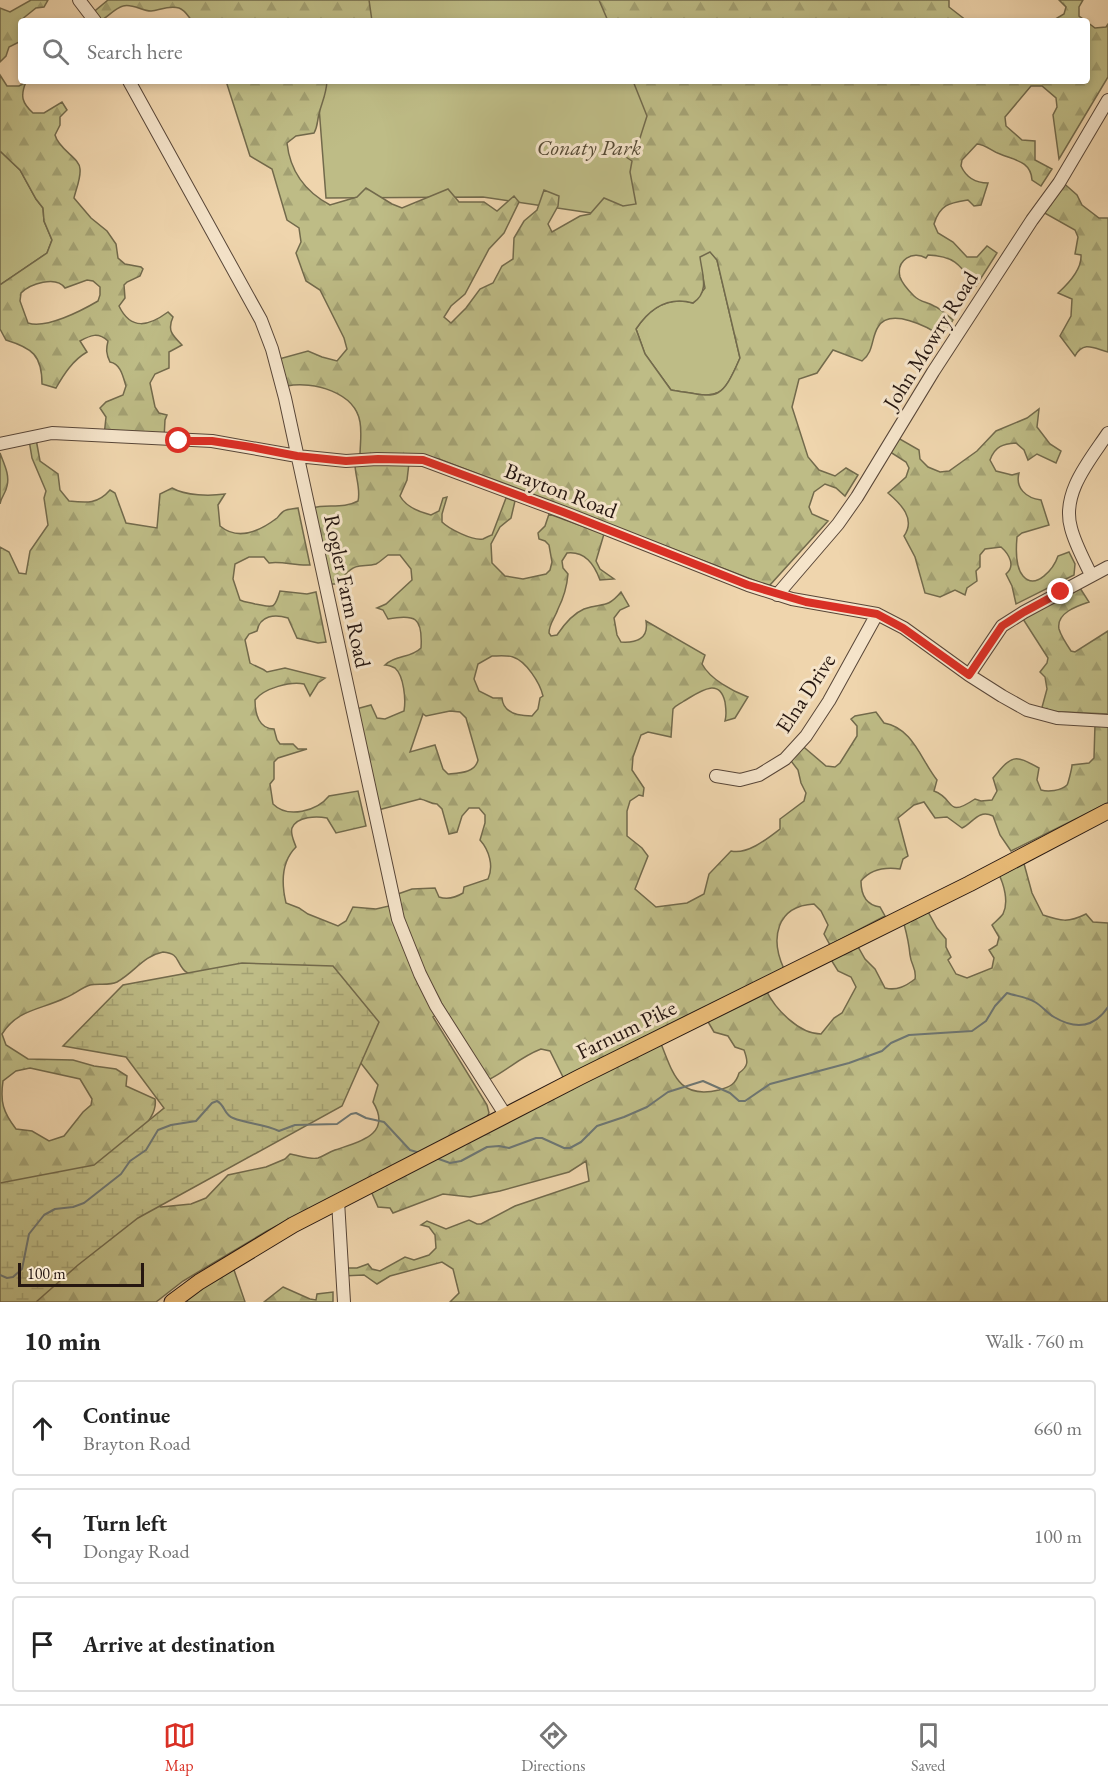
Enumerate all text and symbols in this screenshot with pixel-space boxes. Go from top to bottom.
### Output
search box [18,18,1090,84]
icon: search [39,35,72,68]
text: Search here [87,37,182,66]
park label: Conaty Park [537,133,641,162]
street label: John Mowry Road [875,265,985,417]
route start [165,427,191,453]
street label: Brayton Road [500,456,622,526]
street label: Rogler Farm Road [317,512,378,671]
route end [1047,578,1073,604]
street label: Elna Drive [769,648,842,739]
street label: Farnum Pike [571,993,681,1066]
scale bar [18,1260,144,1288]
text: 100 m [27,1263,66,1284]
text: 10 min [24,1324,101,1358]
text: Walk · 760 m [985,1328,1084,1354]
text: Continue [83,1401,170,1430]
icon: ahead [26,1412,59,1445]
text: 660 m [1034,1415,1082,1441]
text: Brayton Road [83,1430,191,1456]
text: Turn left [83,1509,167,1538]
icon: left [26,1520,59,1553]
text: 100 m [1034,1523,1082,1549]
text: Dongay Road [83,1538,190,1564]
icon: arrive [26,1628,59,1661]
text: Arrive at destination [83,1630,275,1659]
tab: Map [163,1719,196,1776]
tab: Directions [521,1719,586,1776]
tab: Saved [911,1719,945,1776]

